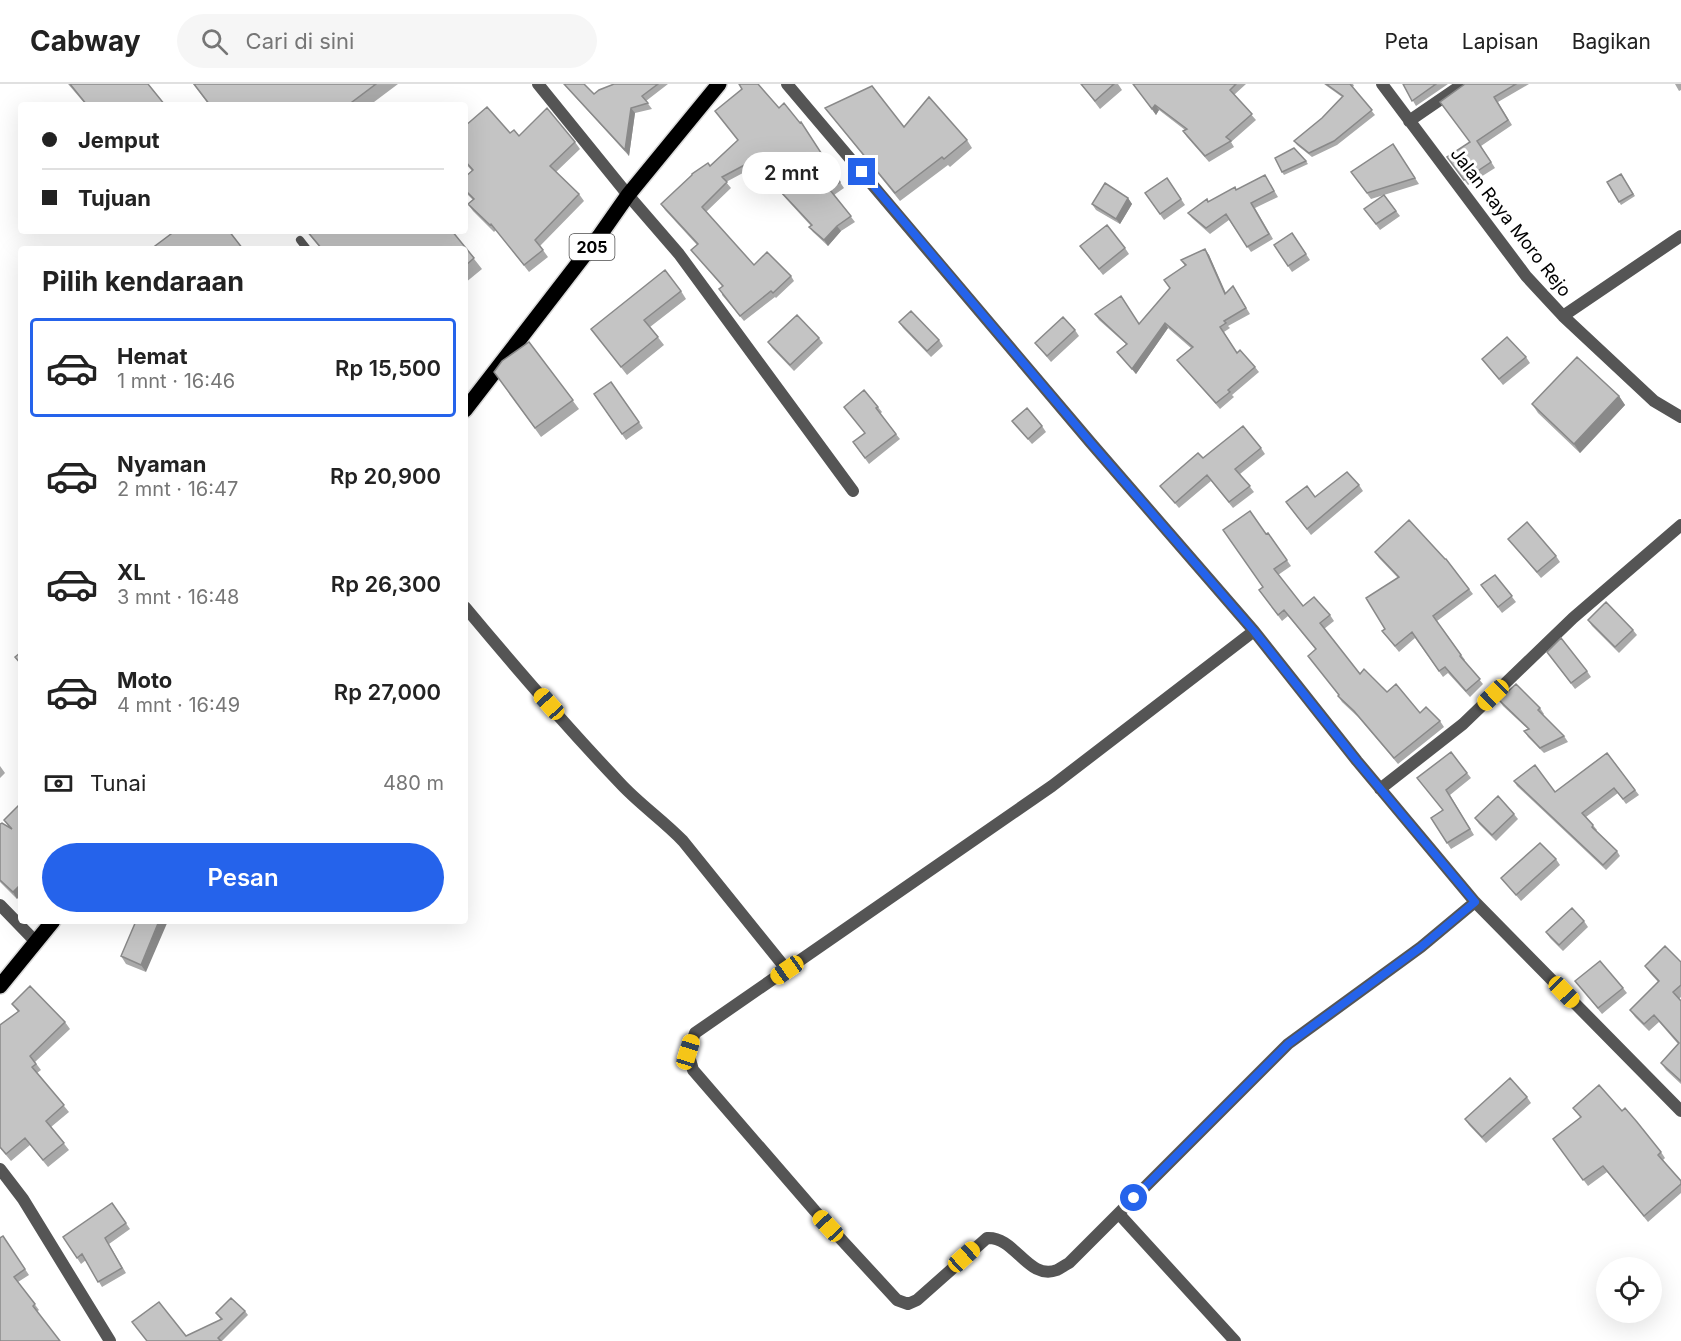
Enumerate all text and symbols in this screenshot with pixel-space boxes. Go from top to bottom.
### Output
search box [177,14,597,68]
text: Cabway [30,24,141,58]
icon: search [198,25,231,58]
text: Cari di sini [246,28,354,54]
text: Peta [1385,29,1429,54]
text: Lapisan [1462,29,1539,54]
text: Bagikan [1572,29,1651,54]
text: Jemput [78,127,160,153]
street label: Jalan Raya Moro Rejo [1446,143,1576,301]
callout: 2 mnt [742,151,841,193]
route end [848,158,875,185]
text: 2 mnt [764,161,819,185]
text: Tujuan [78,185,151,211]
road number: 205 [570,234,614,260]
text: Pilih kendaraan [42,265,244,298]
icon: car [45,341,99,395]
text: Hemat [117,343,187,369]
text: Rp 15,500 [335,355,441,381]
text: 1 mnt · 16:46 [117,369,235,393]
icon: car [45,449,99,503]
text: Nyaman [117,451,206,477]
text: Rp 20,900 [330,463,441,489]
text: 2 mnt · 16:47 [117,477,238,501]
icon: car [45,557,99,611]
text: XL [117,559,146,585]
text: Rp 26,300 [331,571,441,597]
text: 3 mnt · 16:48 [117,585,239,609]
icon: car [45,665,99,719]
text: Moto [117,667,172,693]
car [1474,676,1512,714]
text: Rp 27,000 [334,679,441,705]
car [530,685,568,723]
text: 4 mnt · 16:49 [117,693,240,717]
icon: cash [42,767,75,800]
text: Tunai [90,770,146,796]
text: 480 m [383,771,444,795]
button: Pesan [42,843,444,912]
car [767,952,807,988]
car [1545,973,1583,1011]
car [674,1032,702,1072]
route start [1120,1184,1147,1211]
car [809,1207,847,1245]
car [945,1238,983,1276]
map controls [1596,1257,1662,1323]
button: locate [1596,1257,1662,1323]

